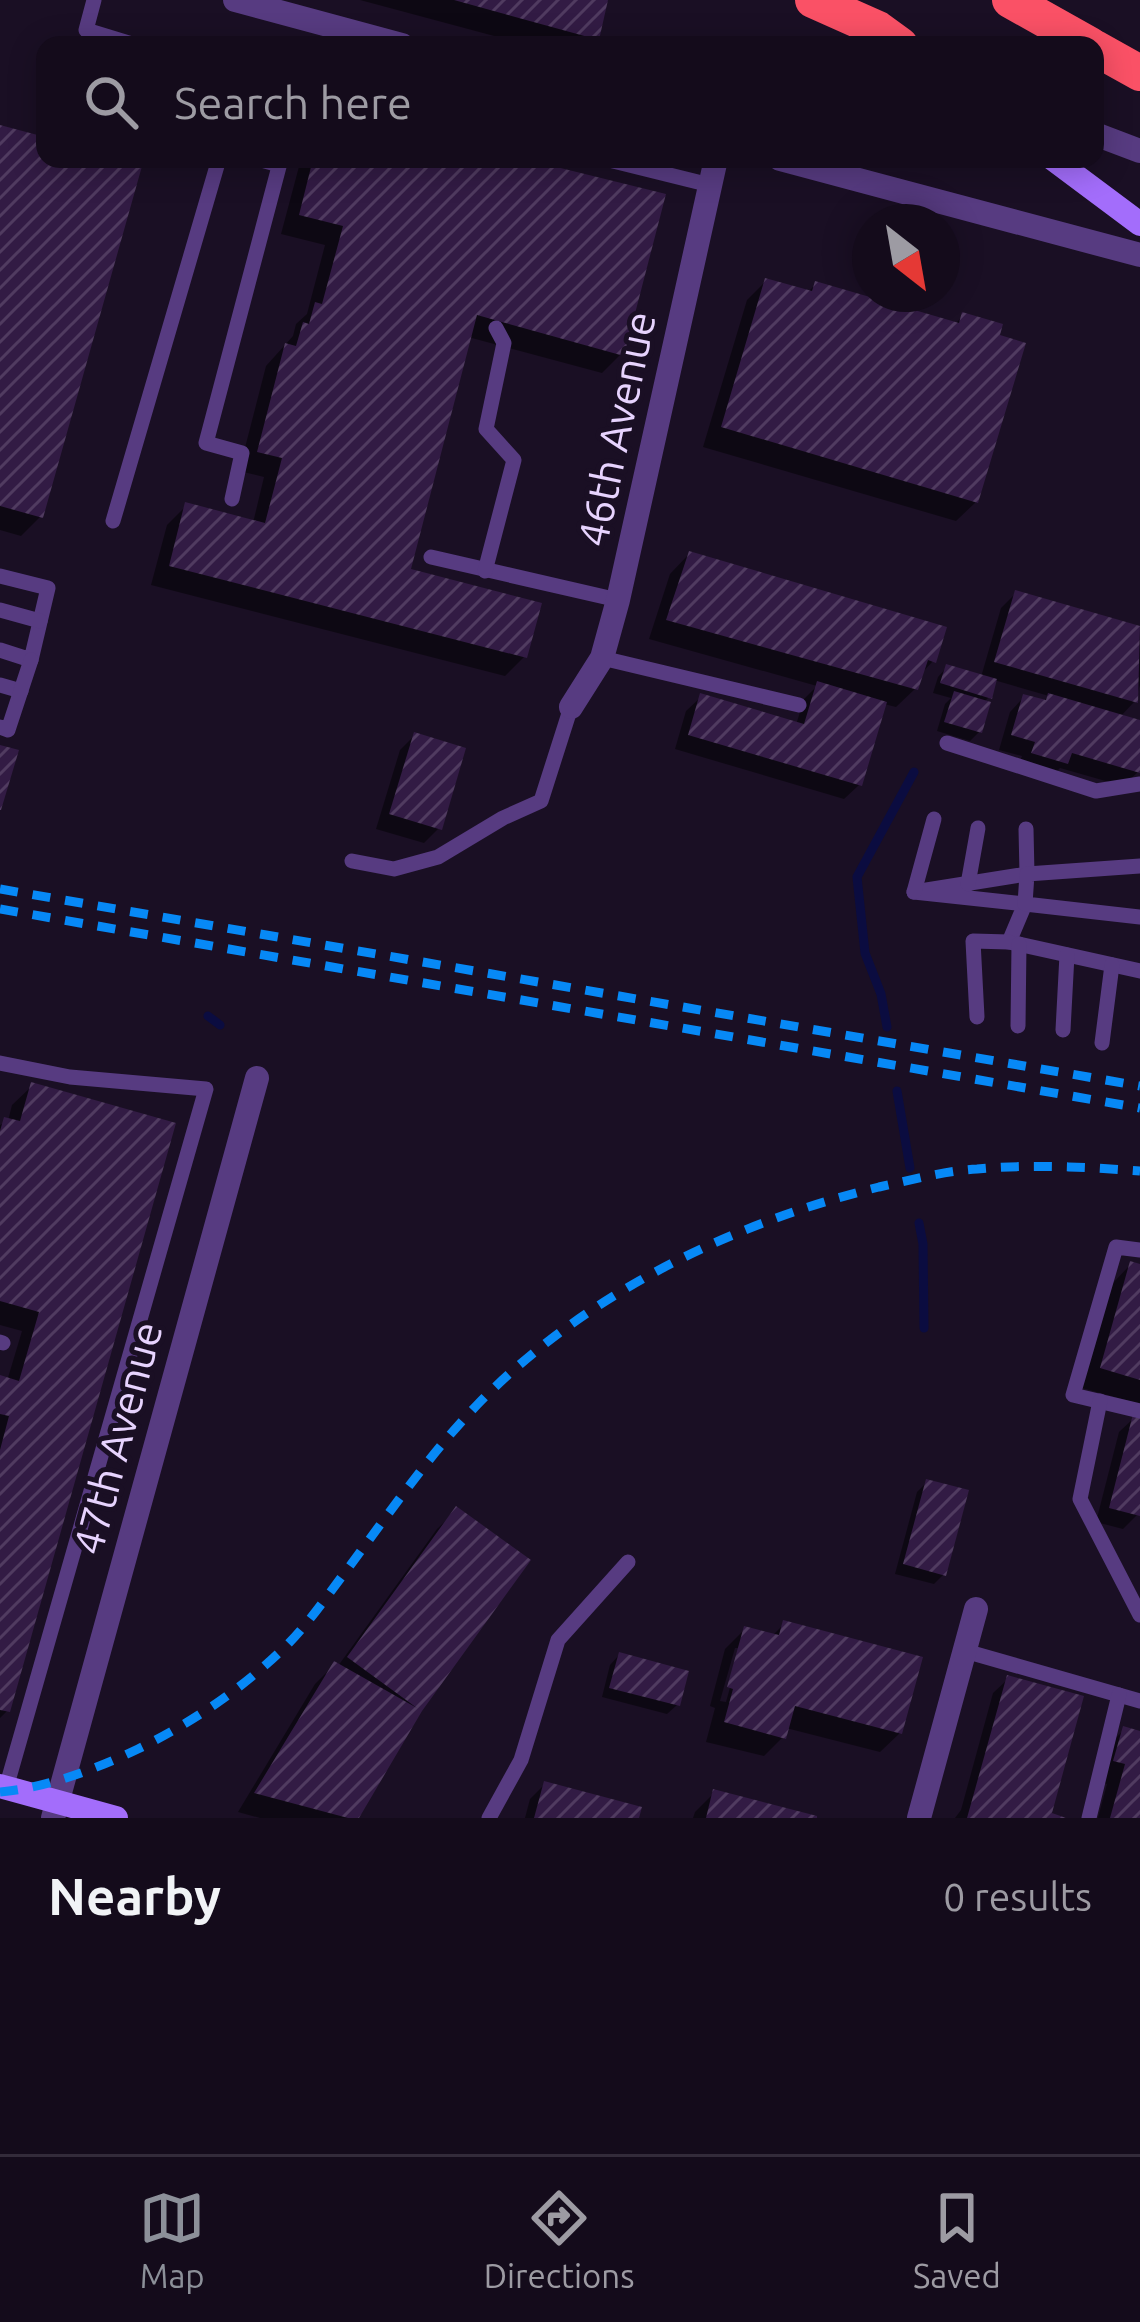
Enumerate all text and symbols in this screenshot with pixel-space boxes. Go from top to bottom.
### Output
search box [36,36,1104,168]
icon: search [78,69,144,135]
text: Search here [174,77,412,128]
north arrow [852,204,960,312]
street label: 46th Avenue [568,307,664,551]
street label: 47th Avenue [63,1316,171,1560]
text: Nearby [48,1867,221,1925]
text: 0 results [943,1875,1092,1918]
tab: Map [139,2185,205,2294]
tab: Directions [484,2185,634,2294]
tab: Saved [913,2185,1001,2294]

